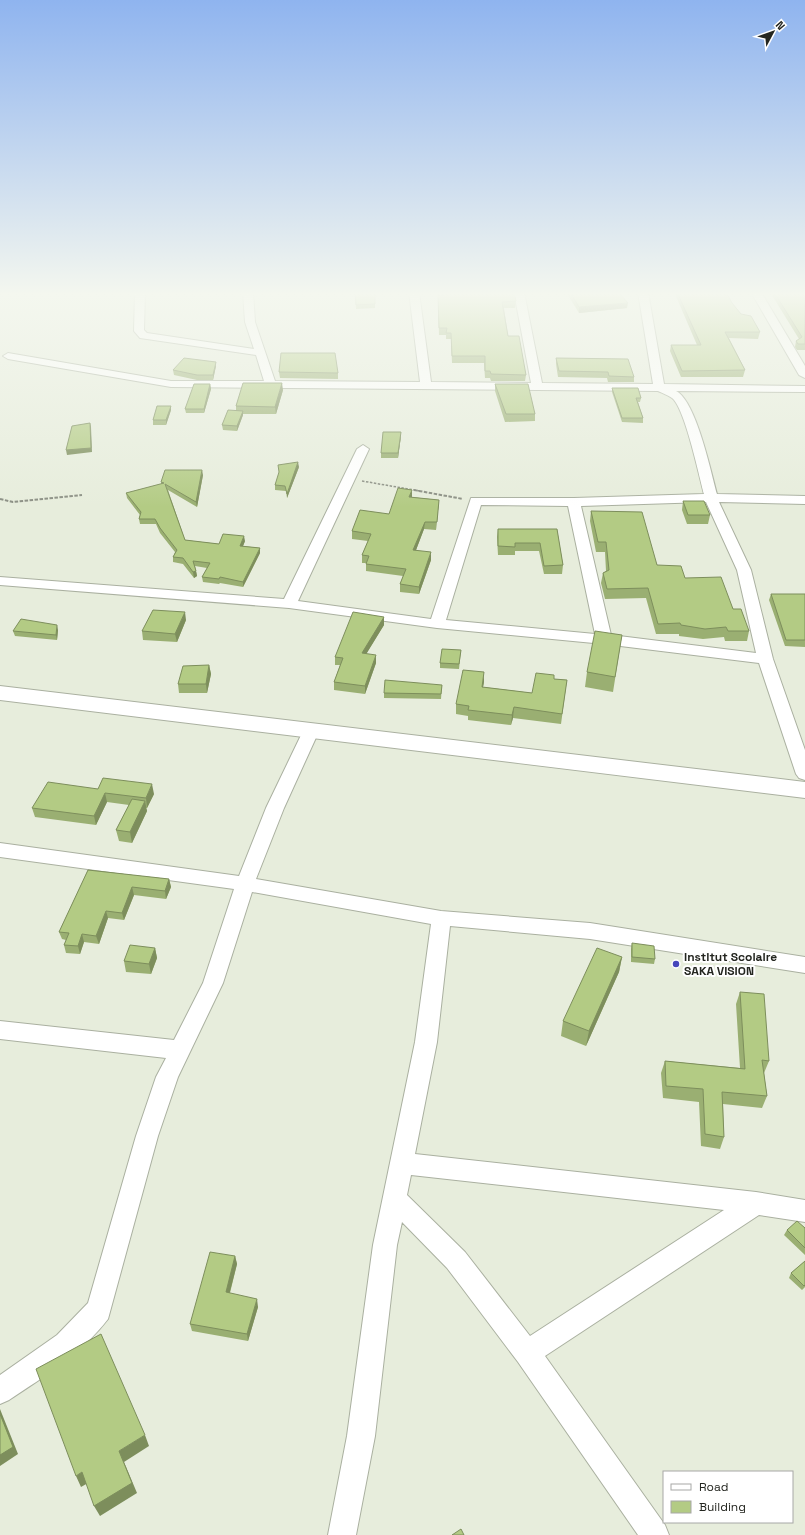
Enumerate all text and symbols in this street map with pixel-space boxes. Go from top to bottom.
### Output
north arrow [753,12,793,52]
text: N [773,18,788,33]
place label: Institut Scolaire SAKA VISION [684,949,777,979]
marker: Institut Scolaire SAKA VISION [671,959,681,969]
legend [663,1471,793,1523]
text: Road [699,1479,728,1495]
text: Building [699,1499,746,1515]

